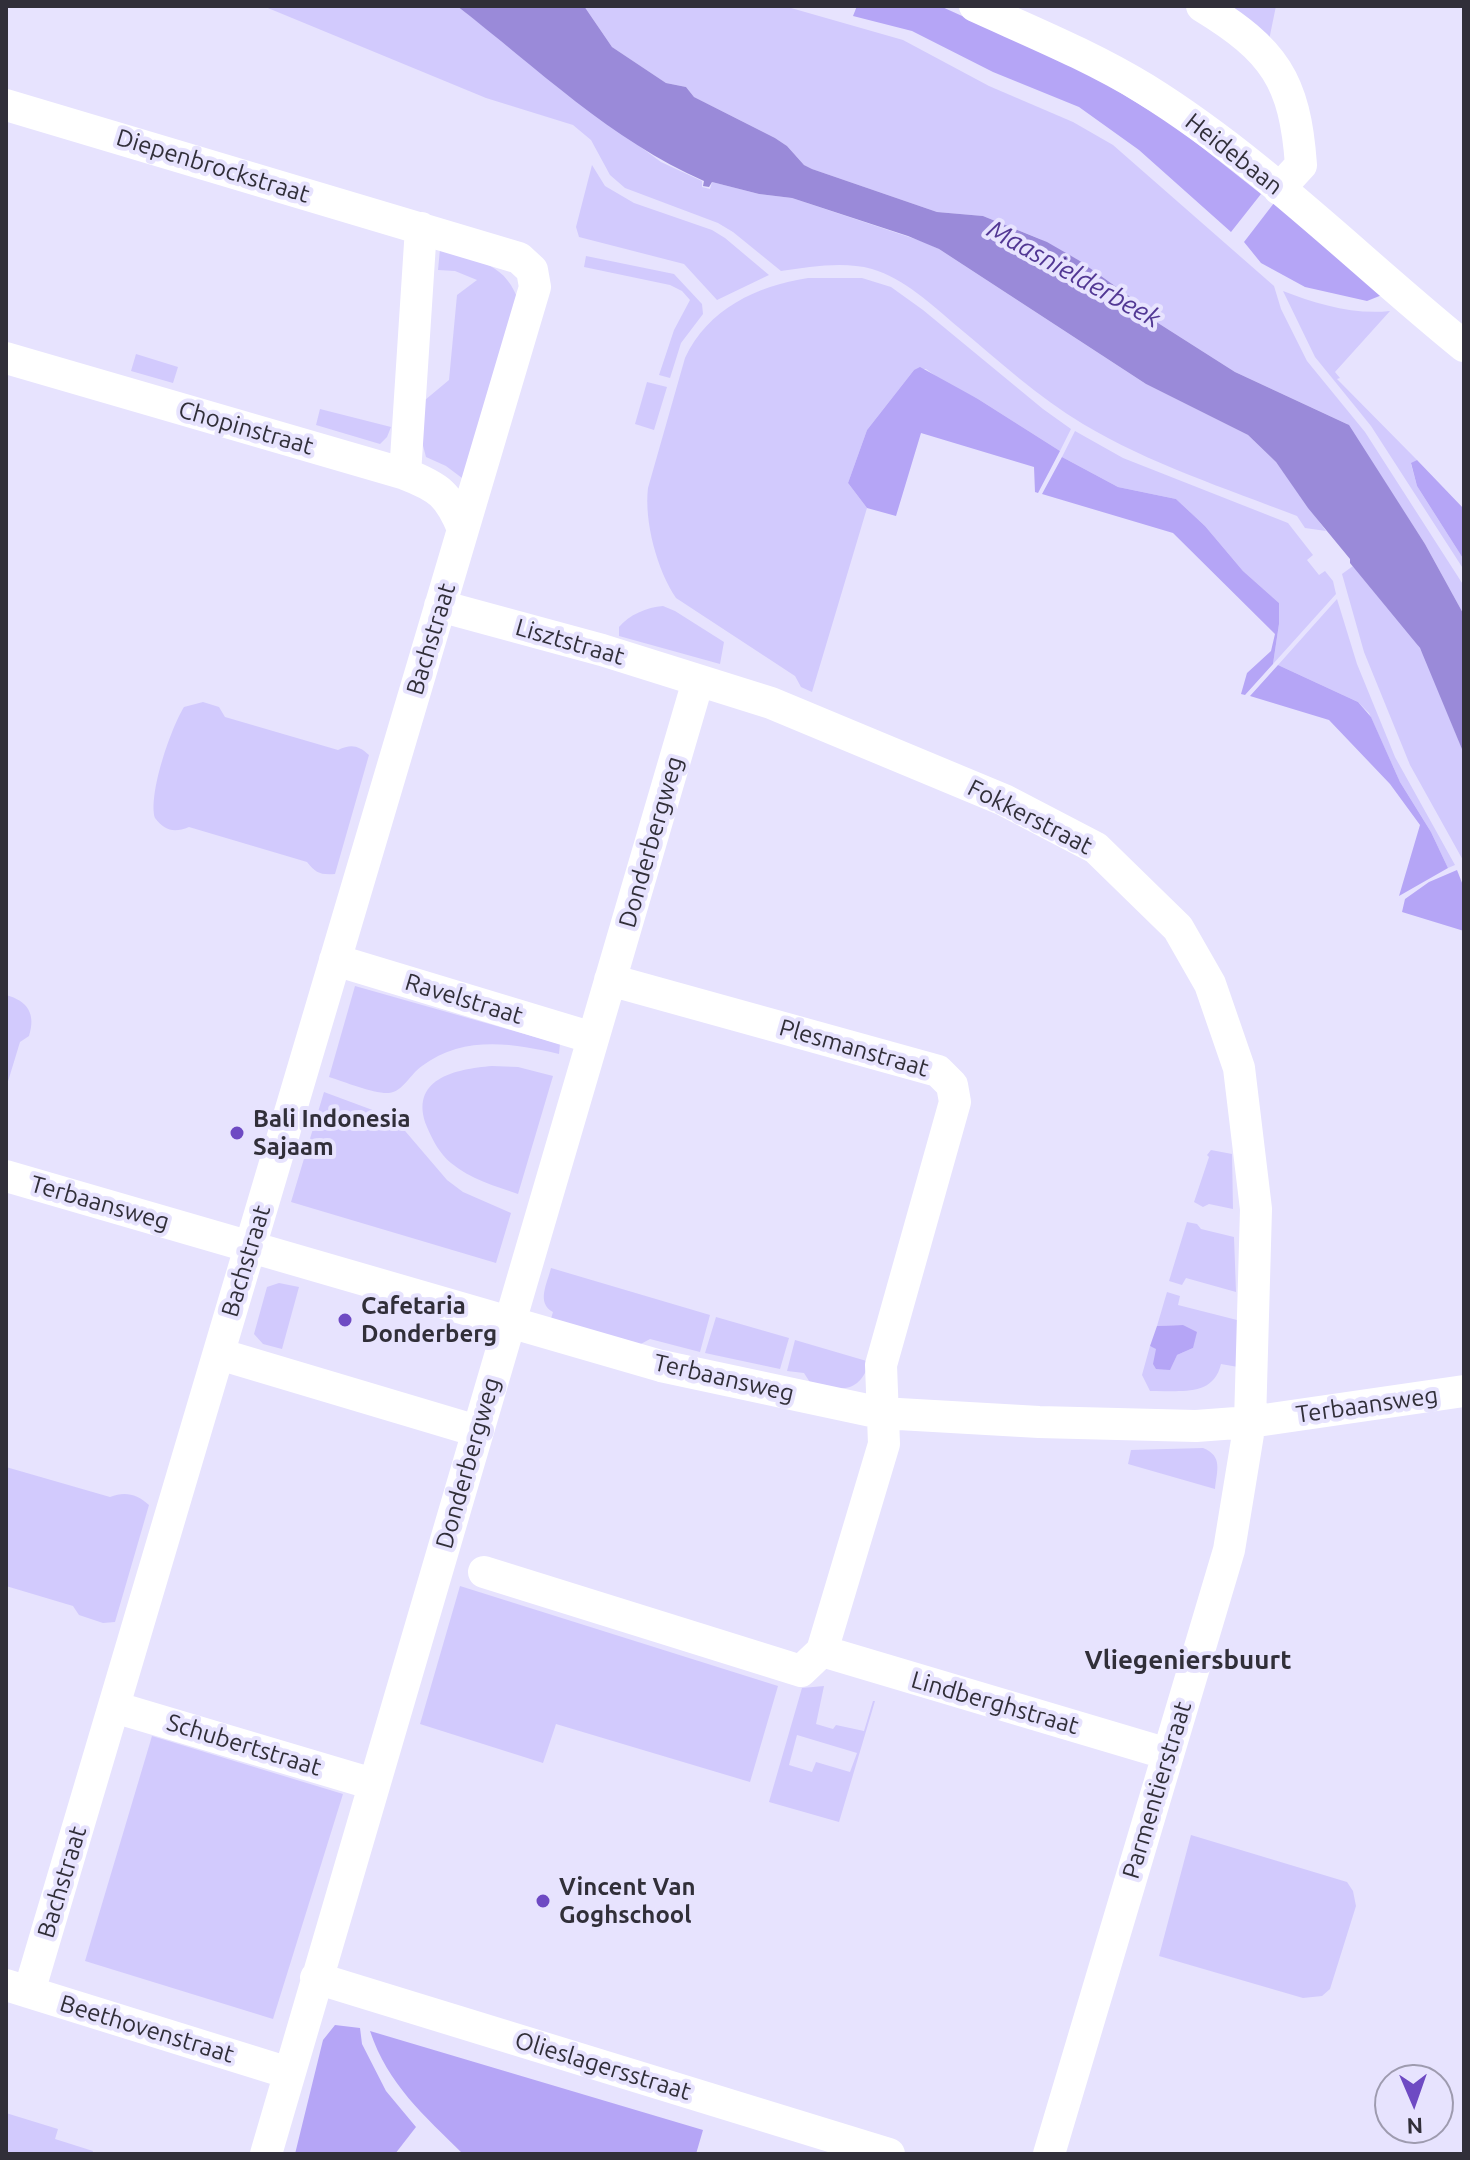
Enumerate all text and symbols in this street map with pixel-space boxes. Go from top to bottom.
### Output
street label: Heidebaan [1180,107,1288,201]
street label: Diepenbrockstraat [113,123,313,209]
water label: Maasnielderbeek [982,213,1166,335]
street label: Chopinstraat [175,395,317,461]
street label: Bachstraat [400,580,462,698]
street label: Lisztstraat [512,613,628,671]
street label: Donderbergweg [613,753,689,931]
street label: Fokkerstraat [963,773,1097,861]
street label: Ravelstraat [402,967,526,1031]
street label: Plesmanstraat [776,1013,932,1083]
place label: Bali Indonesia Sajaam [253,1105,411,1161]
marker: Bali Indonesia Sajaam [228,1124,246,1142]
street label: Terbaansweg [27,1169,173,1237]
street label: Bachstraat [215,1202,277,1320]
place label: Cafetaria Donderberg [361,1292,497,1348]
marker: Cafetaria Donderberg [336,1311,354,1329]
street label: Terbaansweg [651,1348,797,1408]
street label: Donderbergweg [430,1374,506,1552]
street label: Terbaansweg [1294,1381,1440,1429]
district label: Vliegeniersbuurt [1085,1644,1291,1676]
street label: Lindberghstraat [908,1665,1082,1741]
street label: Parmentierstraat [1116,1698,1198,1882]
street label: Schubertstraat [163,1708,325,1782]
street label: Bachstraat [31,1823,93,1941]
place label: Vincent Van Goghschool [559,1873,696,1929]
marker: Vincent Van Goghschool [534,1892,552,1910]
street label: Beethovenstraat [56,1989,238,2069]
street label: Olieslagersstraat [511,2026,695,2106]
north arrow [1374,2064,1454,2144]
text: N [1406,2114,1423,2139]

